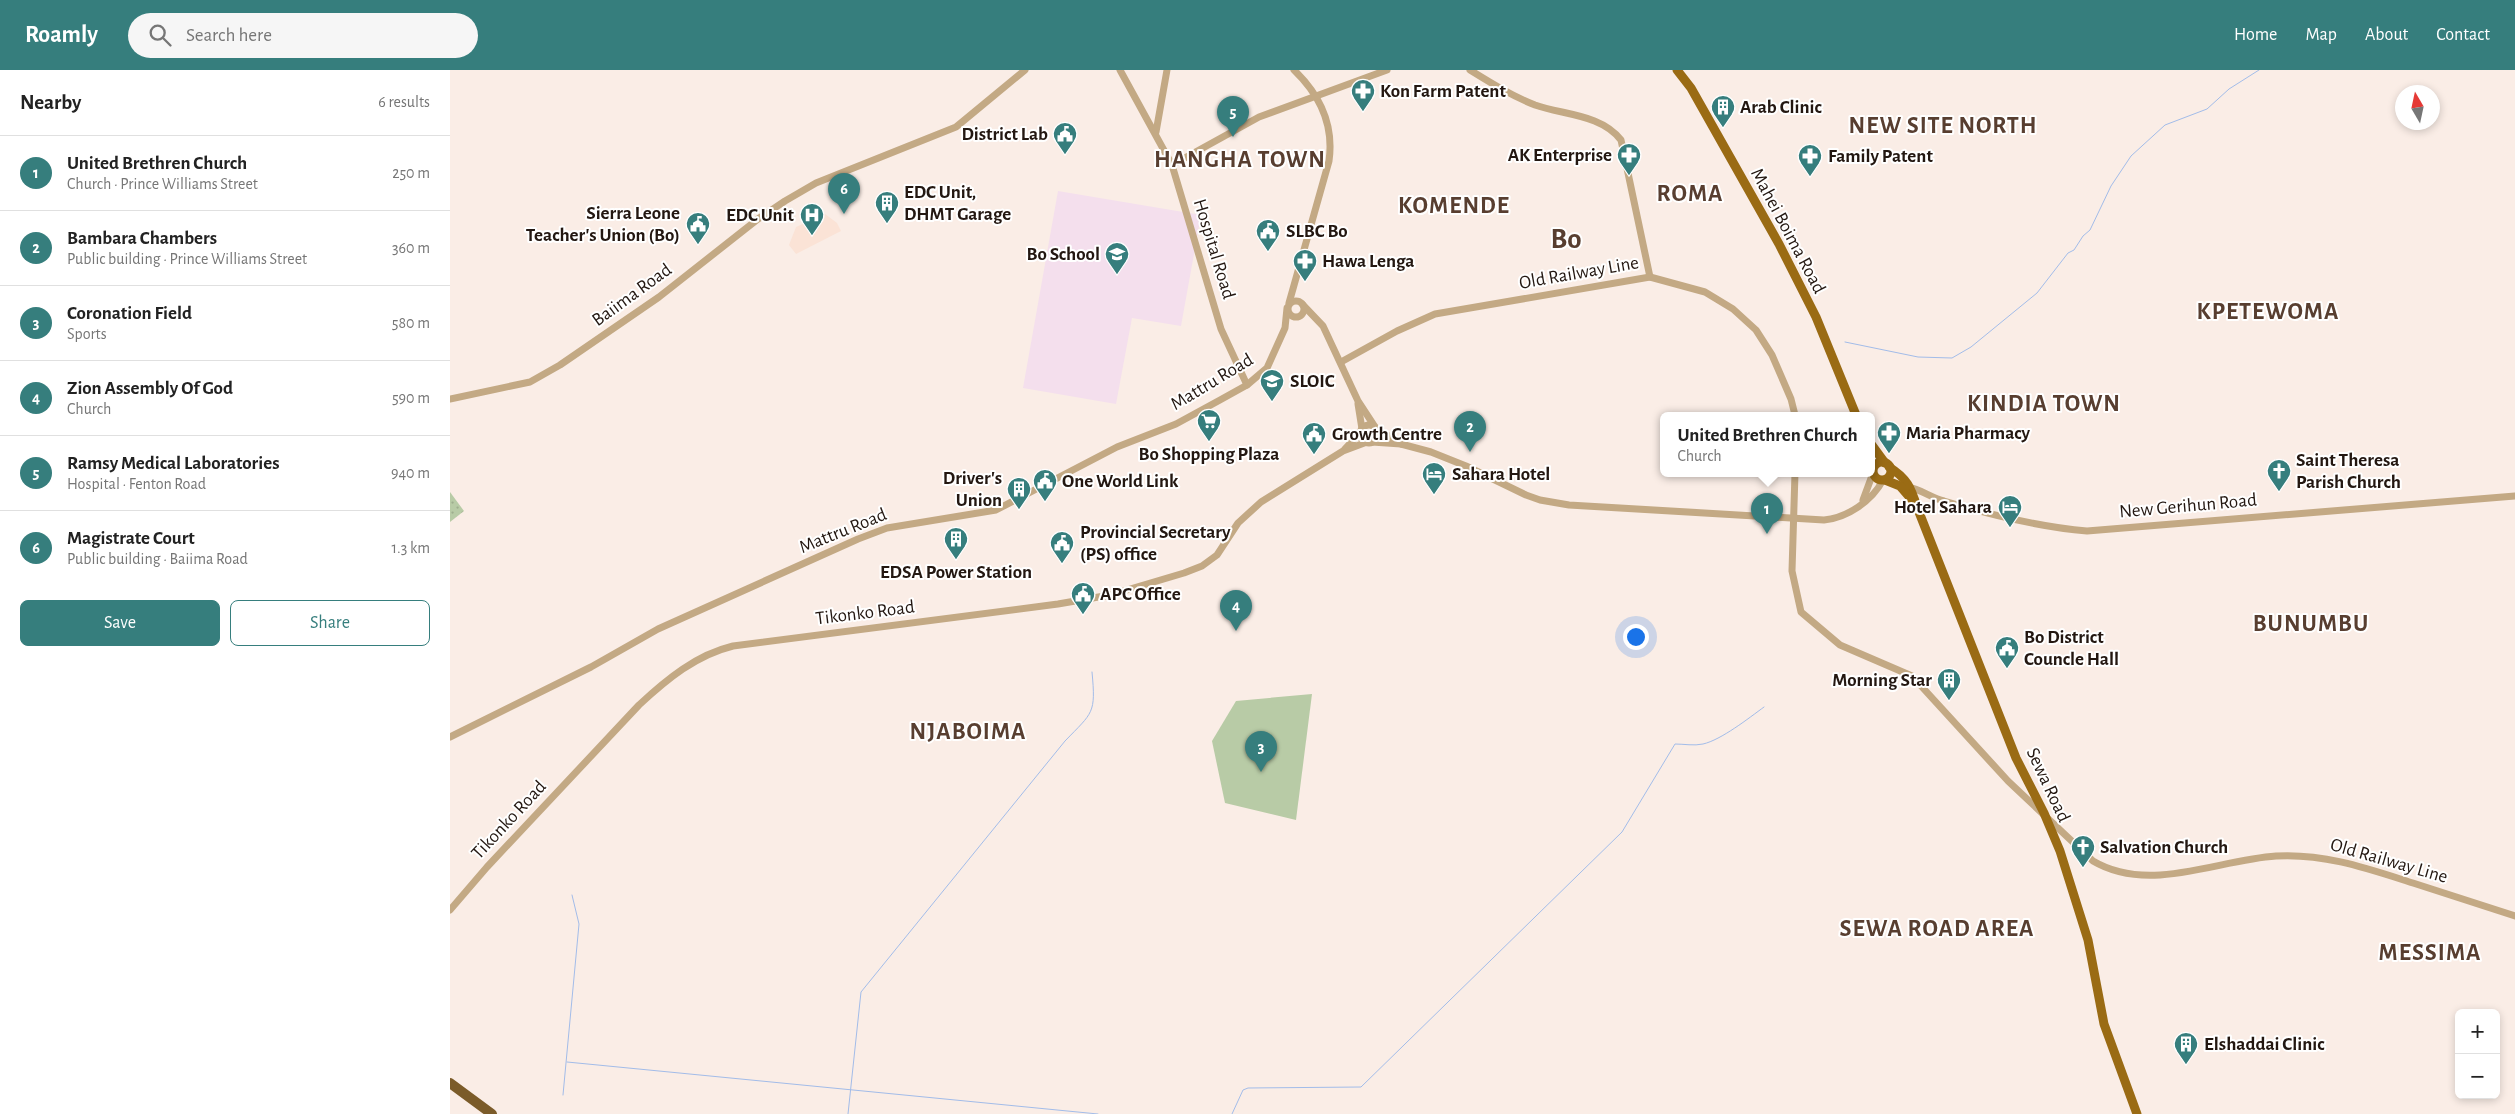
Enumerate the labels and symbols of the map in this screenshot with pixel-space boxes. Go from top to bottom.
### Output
pharmacy icon: Kon Farm Patent [1350,78,1376,112]
place label: Kon Farm Patent [1380,82,1506,101]
north arrow [2395,85,2440,130]
building icon: Arab Clinic [1710,94,1736,128]
pin: 5 [1217,96,1249,137]
place label: Arab Clinic [1740,98,1823,117]
district label: NEW SITE NORTH [1849,114,2037,138]
public building icon: District Lab [1052,121,1078,155]
place label: District Lab [961,125,1048,144]
pharmacy icon: AK Enterprise [1616,142,1642,176]
pharmacy icon: Family Patent [1797,143,1823,177]
place label: AK Enterprise [1508,146,1612,165]
place label: Family Patent [1828,147,1933,166]
district label: HANGHA TOWN [1154,148,1326,172]
street label: Mahei Boima Road [1747,165,1829,297]
pin: 6 [828,173,860,214]
district label: ROMA [1657,182,1723,206]
place label: EDC Unit, DHMT Garage [904,183,1011,224]
building icon: EDC Unit, DHMT Garage [874,190,900,224]
district label: KOMENDE [1398,194,1510,218]
street label: Hospital Road [1190,197,1238,302]
hospital icon: EDC Unit [799,202,825,236]
place label: Sierra Leone Teacher's Union (Bo) [526,204,680,245]
place label: EDC Unit [726,206,795,225]
public building icon: Sierra Leone Teacher's Union (Bo) [685,211,711,245]
public building icon: SLBC Bo [1255,218,1281,252]
place label: SLBC Bo [1286,222,1348,241]
district label: Bo [1551,225,1581,254]
school or university icon: Bo School [1104,241,1130,275]
place label: Bo School [1027,245,1100,264]
pharmacy icon: Hawa Lenga [1292,248,1318,282]
place label: Hawa Lenga [1322,252,1414,271]
street label: Old Railway Line [1518,253,1640,293]
street label: Baiima Road [589,260,675,330]
district label: KPETEWOMA [2197,300,2339,324]
street label: Mattru Road [1167,350,1257,414]
school or university icon: SLOIC [1259,368,1285,402]
place label: SLOIC [1290,372,1335,391]
district label: KINDIA TOWN [1967,392,2121,416]
supermarket icon: Bo Shopping Plaza [1196,408,1222,442]
pin: 2 [1454,411,1486,452]
pharmacy icon: Maria Pharmacy [1876,420,1902,454]
public building icon: Growth Centre [1301,421,1327,455]
place label: Maria Pharmacy [1906,424,2031,443]
place label: Growth Centre [1332,425,1442,444]
place label: Bo Shopping Plaza [1139,445,1279,464]
place label: Saint Theresa Parish Church [2296,451,2401,492]
church icon: Saint Theresa Parish Church [2266,458,2292,492]
hotel icon: Sahara Hotel [1421,461,1447,495]
place label: Sahara Hotel [1452,465,1550,484]
public building icon: One World Link [1032,468,1058,502]
place label: Driver's Union [943,469,1002,510]
place label: One World Link [1062,472,1179,491]
building icon: Driver's Union [1006,476,1032,510]
street label: New Gerihun Road [2118,491,2258,521]
pin: 1 [1751,493,1783,534]
hotel icon: Hotel Sahara [1997,494,2023,528]
place label: Hotel Sahara [1894,498,1992,517]
street label: Mattru Road [797,505,890,557]
place label: Provincial Secretary (PS) office [1080,523,1231,564]
building icon: EDSA Power Station [943,526,969,560]
public building icon: Provincial Secretary (PS) office [1049,530,1075,564]
place label: EDSA Power Station [880,563,1032,582]
public building icon: APC Office [1070,581,1096,615]
place label: APC Office [1100,585,1181,604]
pin: 4 [1220,590,1252,631]
street label: Tikonko Road [814,597,916,629]
district label: BUNUMBU [2253,612,2369,636]
your location [1623,624,1649,650]
place label: Bo District Councle Hall [2024,628,2119,669]
public building icon: Bo District Councle Hall [1994,635,2020,669]
building icon: Morning Star [1936,667,1962,701]
place label: Morning Star [1832,671,1932,690]
district label: NJABOIMA [910,720,1026,744]
pin: 3 [1245,731,1277,772]
street label: Sewa Road [2023,745,2073,825]
street label: Tikonko Road [468,777,550,863]
church icon: Salvation Church [2070,834,2096,868]
street label: Old Railway Line [2328,835,2450,887]
place label: Salvation Church [2100,838,2228,857]
district label: SEWA ROAD AREA [1840,917,2034,941]
district label: MESSIMA [2379,941,2481,965]
building icon: Elshaddai Clinic [2173,1031,2199,1065]
place label: Elshaddai Clinic [2204,1035,2325,1054]

